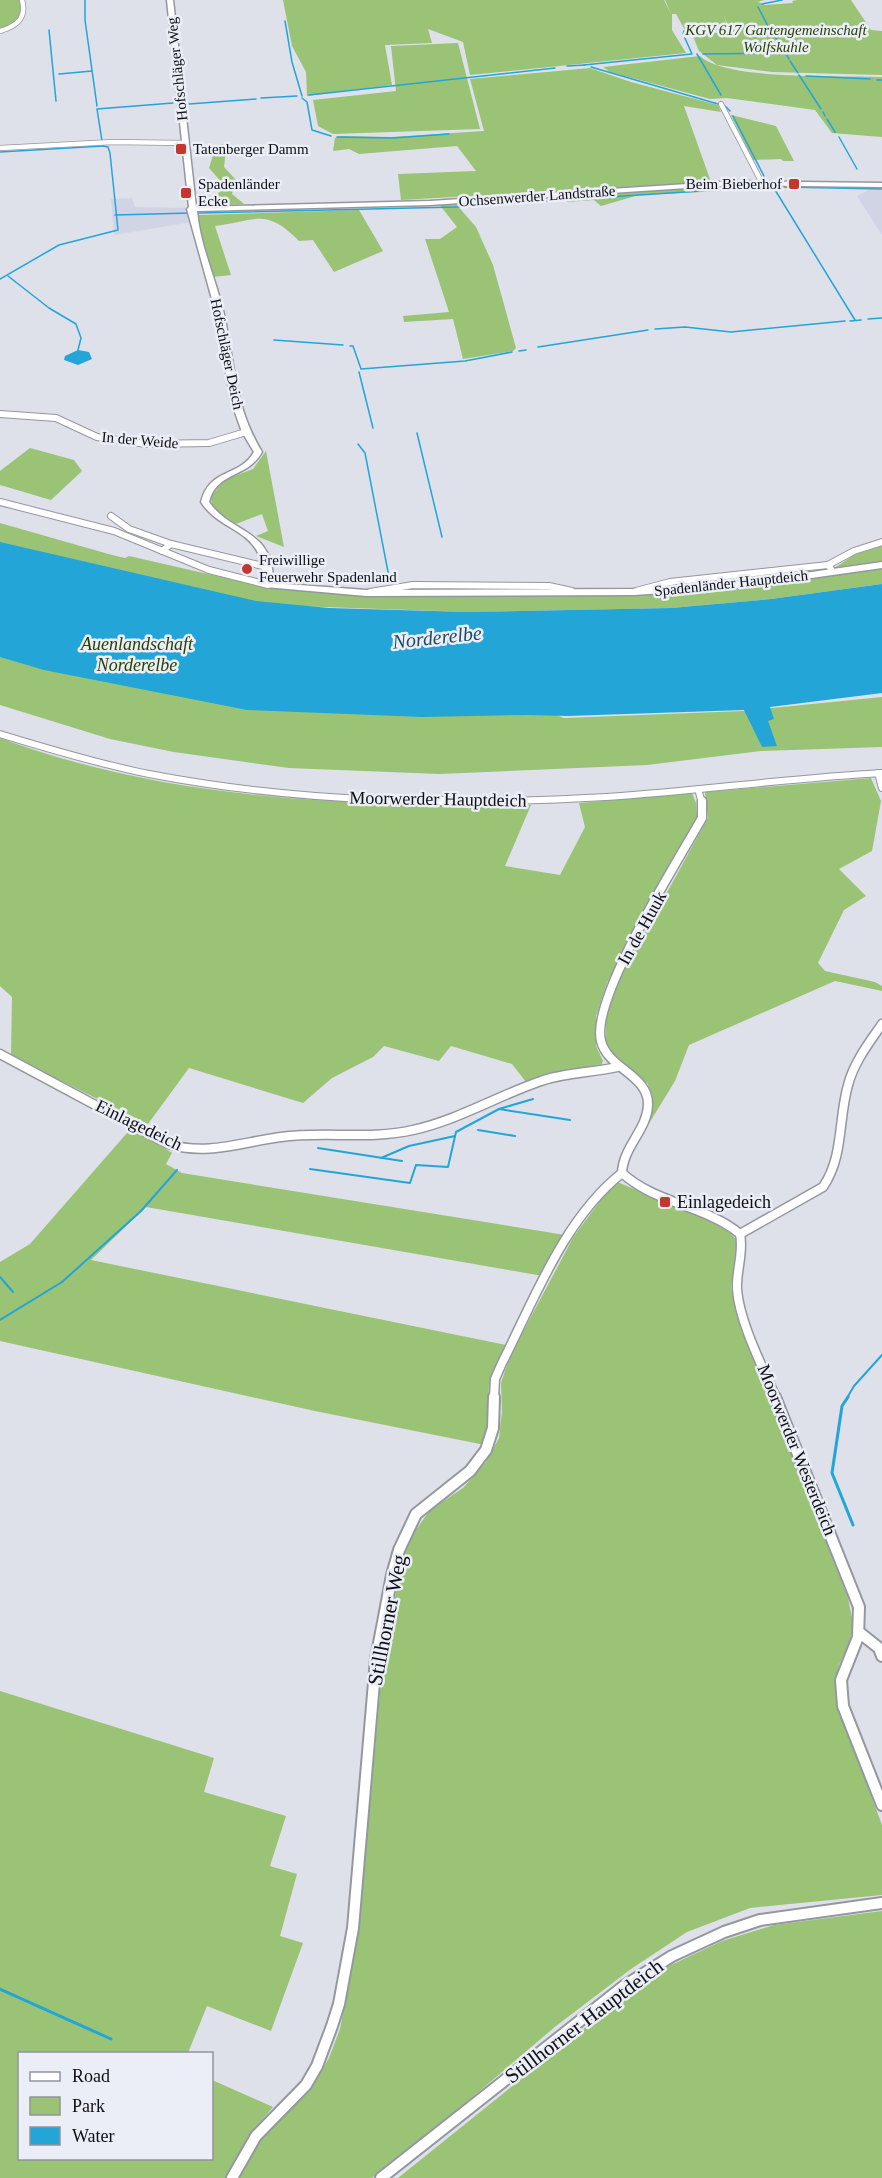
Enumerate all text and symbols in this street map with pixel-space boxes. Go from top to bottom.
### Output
street label: Hofschläger Weg [164,16,190,122]
park label: KGV 617 Gartengemeinschaft Wolfskuhle [684,22,868,55]
place label: Tatenberger Damm [193,141,309,157]
marker: Tatenberger Damm [174,142,188,156]
place label: Spadenländer Ecke [198,176,280,209]
place label: Beim Bieberhof [686,176,782,192]
marker: Beim Bieberhof [787,177,801,191]
street label: Ochsenwerder Landstraße [458,183,616,209]
marker: Spadenländer Ecke [179,186,193,200]
street label: Hofschläger Deich [207,297,247,411]
street label: In der Weide [101,429,179,451]
place label: Freiwillige Feuerwehr Spadenland [259,552,397,585]
marker: Freiwillige Feuerwehr Spadenland [240,562,254,576]
street label: Spadenländer Hauptdeich [653,567,809,599]
water label: Norderelbe [390,621,483,653]
park label: Auenlandschaft Norderelbe [80,634,194,675]
street label: Moorwerder Hauptdeich [349,787,527,811]
street label: In de Huuk [614,888,670,968]
street label: Einlagedeich [92,1095,186,1155]
place label: Einlagedeich [677,1192,771,1212]
marker: Einlagedeich [658,1195,672,1209]
street label: Moorwerder Westerdeich [754,1362,840,1538]
street label: Stillhorner Weg [363,1552,412,1687]
street label: Stillhorner Hauptdeich [500,1953,668,2088]
legend [18,2052,213,2160]
text: Road [72,2066,110,2086]
text: Park [72,2096,105,2116]
text: Water [72,2126,115,2146]

